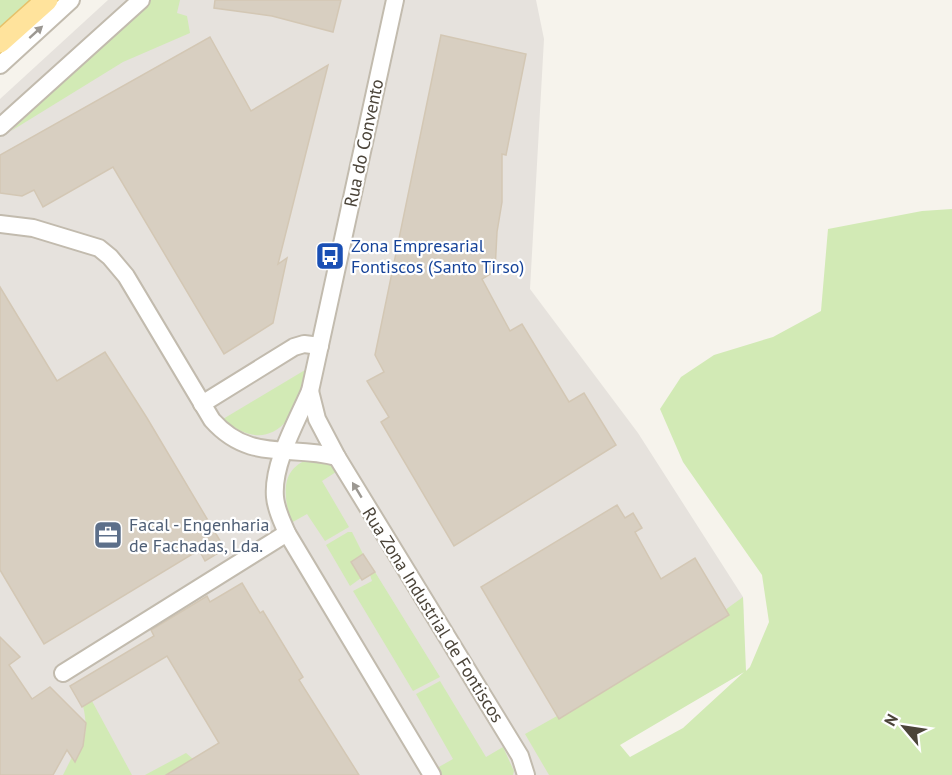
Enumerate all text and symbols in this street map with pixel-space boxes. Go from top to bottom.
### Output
one-way arrow [28,26,42,40]
street label: Rua do Convento [339,77,388,209]
place label: Zona Empresarial Fontiscos (Santo Tirso) [351,234,524,278]
bus stop icon: Zona Empresarial Fontiscos (Santo Tirso) [314,240,346,272]
one-way arrow [352,481,362,498]
street label: Rua Zona Industrial de Fontiscos [358,503,509,727]
place label: Facal - Engenharia de Fachadas, Lda. [129,513,270,557]
office icon: Facal - Engenharia de Fachadas, Lda. [92,519,124,551]
north arrow [874,697,934,757]
text: N [880,710,902,729]

